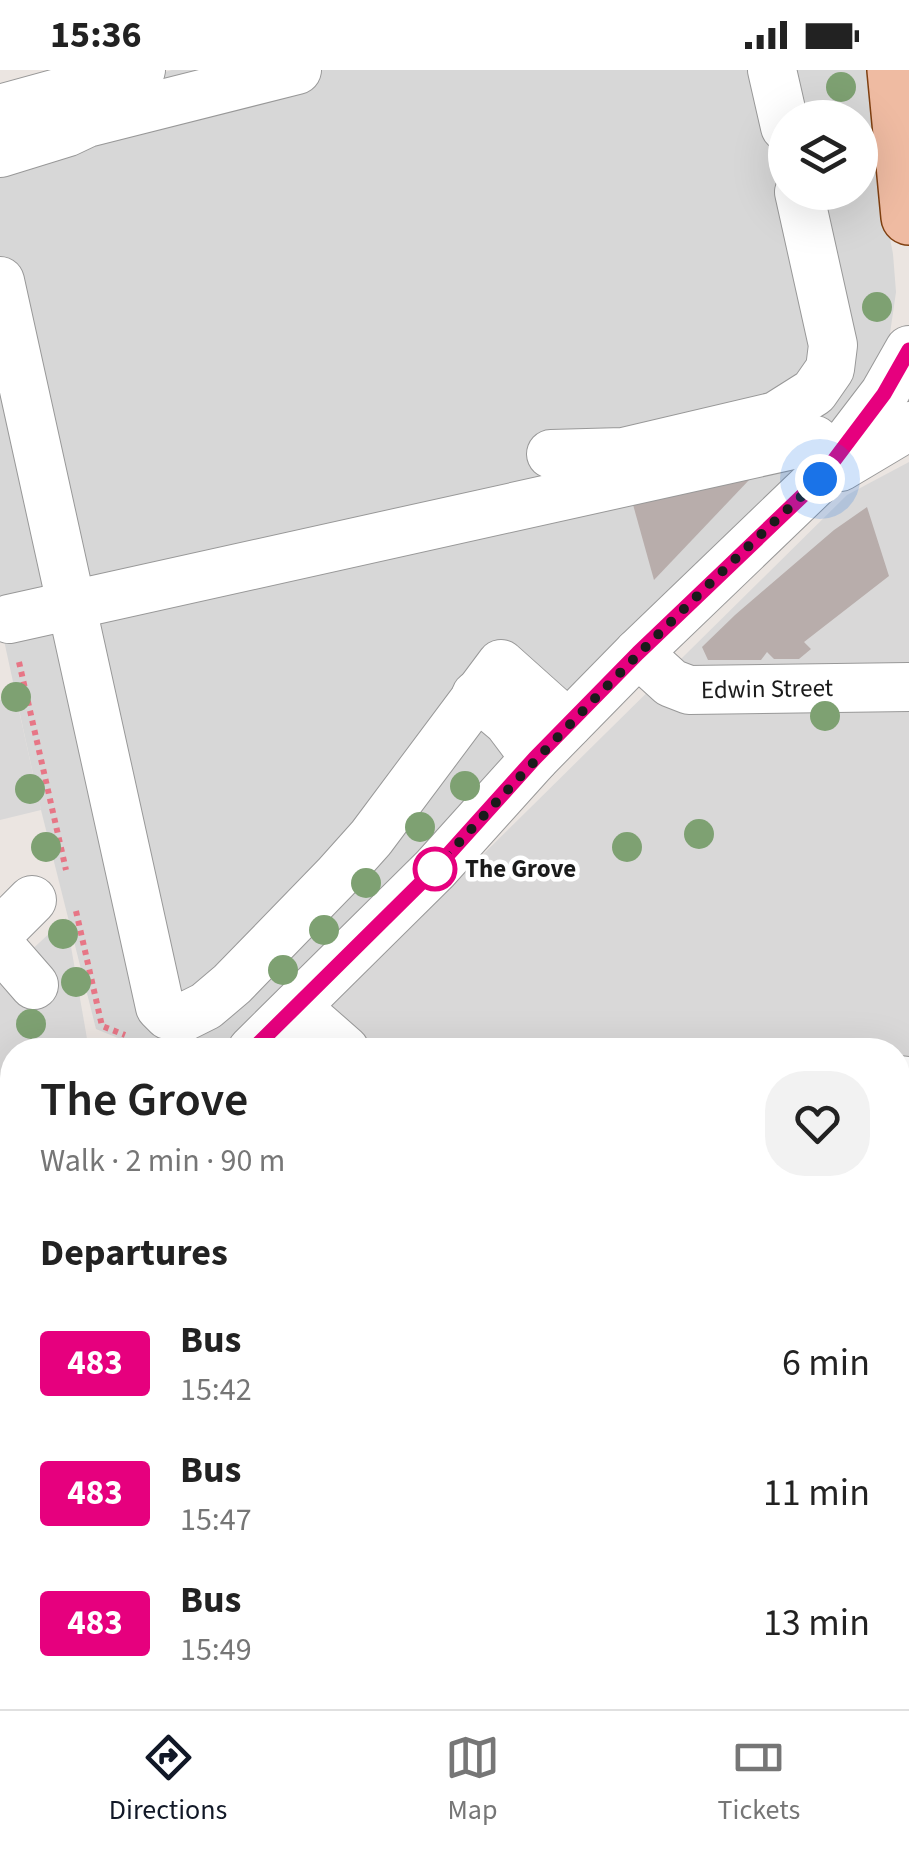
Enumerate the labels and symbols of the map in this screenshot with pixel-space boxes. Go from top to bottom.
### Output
your location [795,454,845,504]
street label: Edwin Street [701,670,834,708]
marker: The Grove [414,848,456,890]
place label: The Grove [465,851,576,887]

